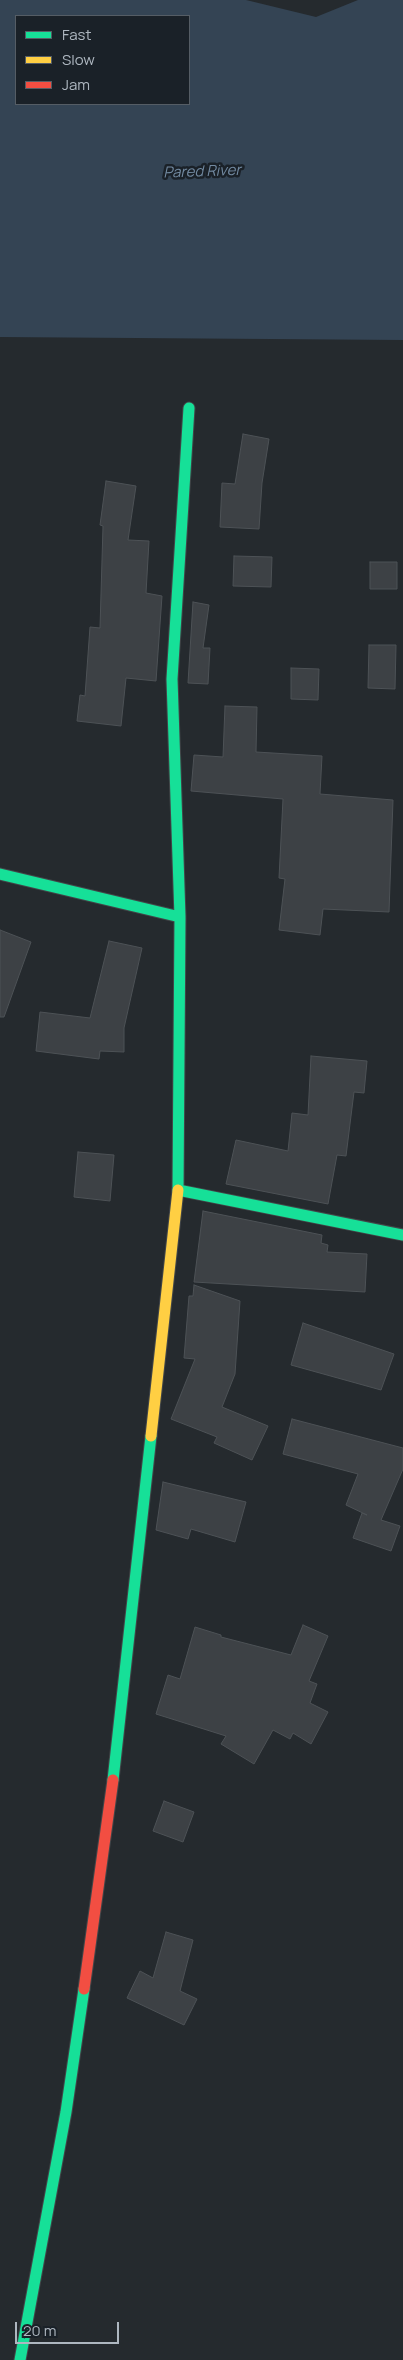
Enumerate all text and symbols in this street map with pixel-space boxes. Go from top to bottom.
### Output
legend [15,15,190,105]
text: Fast [62,24,91,45]
text: Slow [62,49,95,70]
text: Jam [62,74,90,95]
water label: Pared River [163,162,241,182]
scale bar [18,2312,121,2344]
text: 20 m [23,2320,56,2341]

